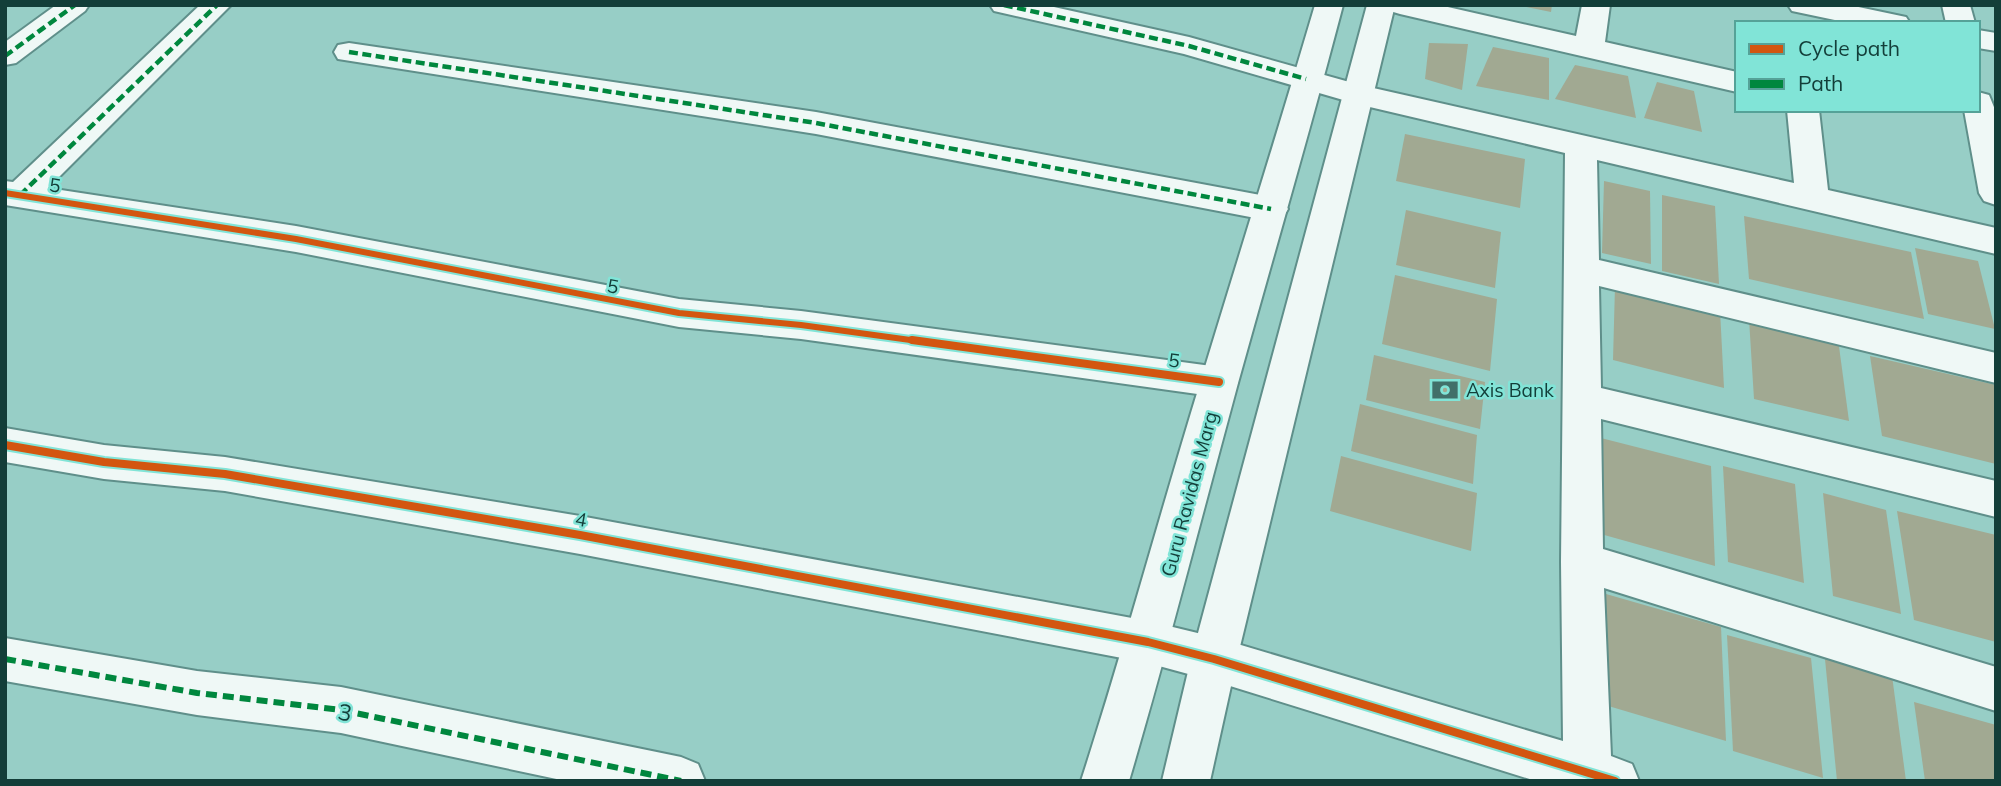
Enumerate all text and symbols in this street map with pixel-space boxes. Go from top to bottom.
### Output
legend [1735,21,1980,112]
text: Cycle path [1798,35,1900,61]
text: Path [1798,70,1843,96]
street label: 5 [47,172,63,198]
street label: 5 [605,273,621,299]
street label: 5 [1167,347,1181,373]
bank icon: Axis Bank [1430,375,1460,405]
place label: Axis Bank [1466,378,1554,402]
street label: Guru Ravidas Marg [1155,409,1223,579]
street label: 4 [573,506,589,532]
street label: 3 [336,697,354,727]

